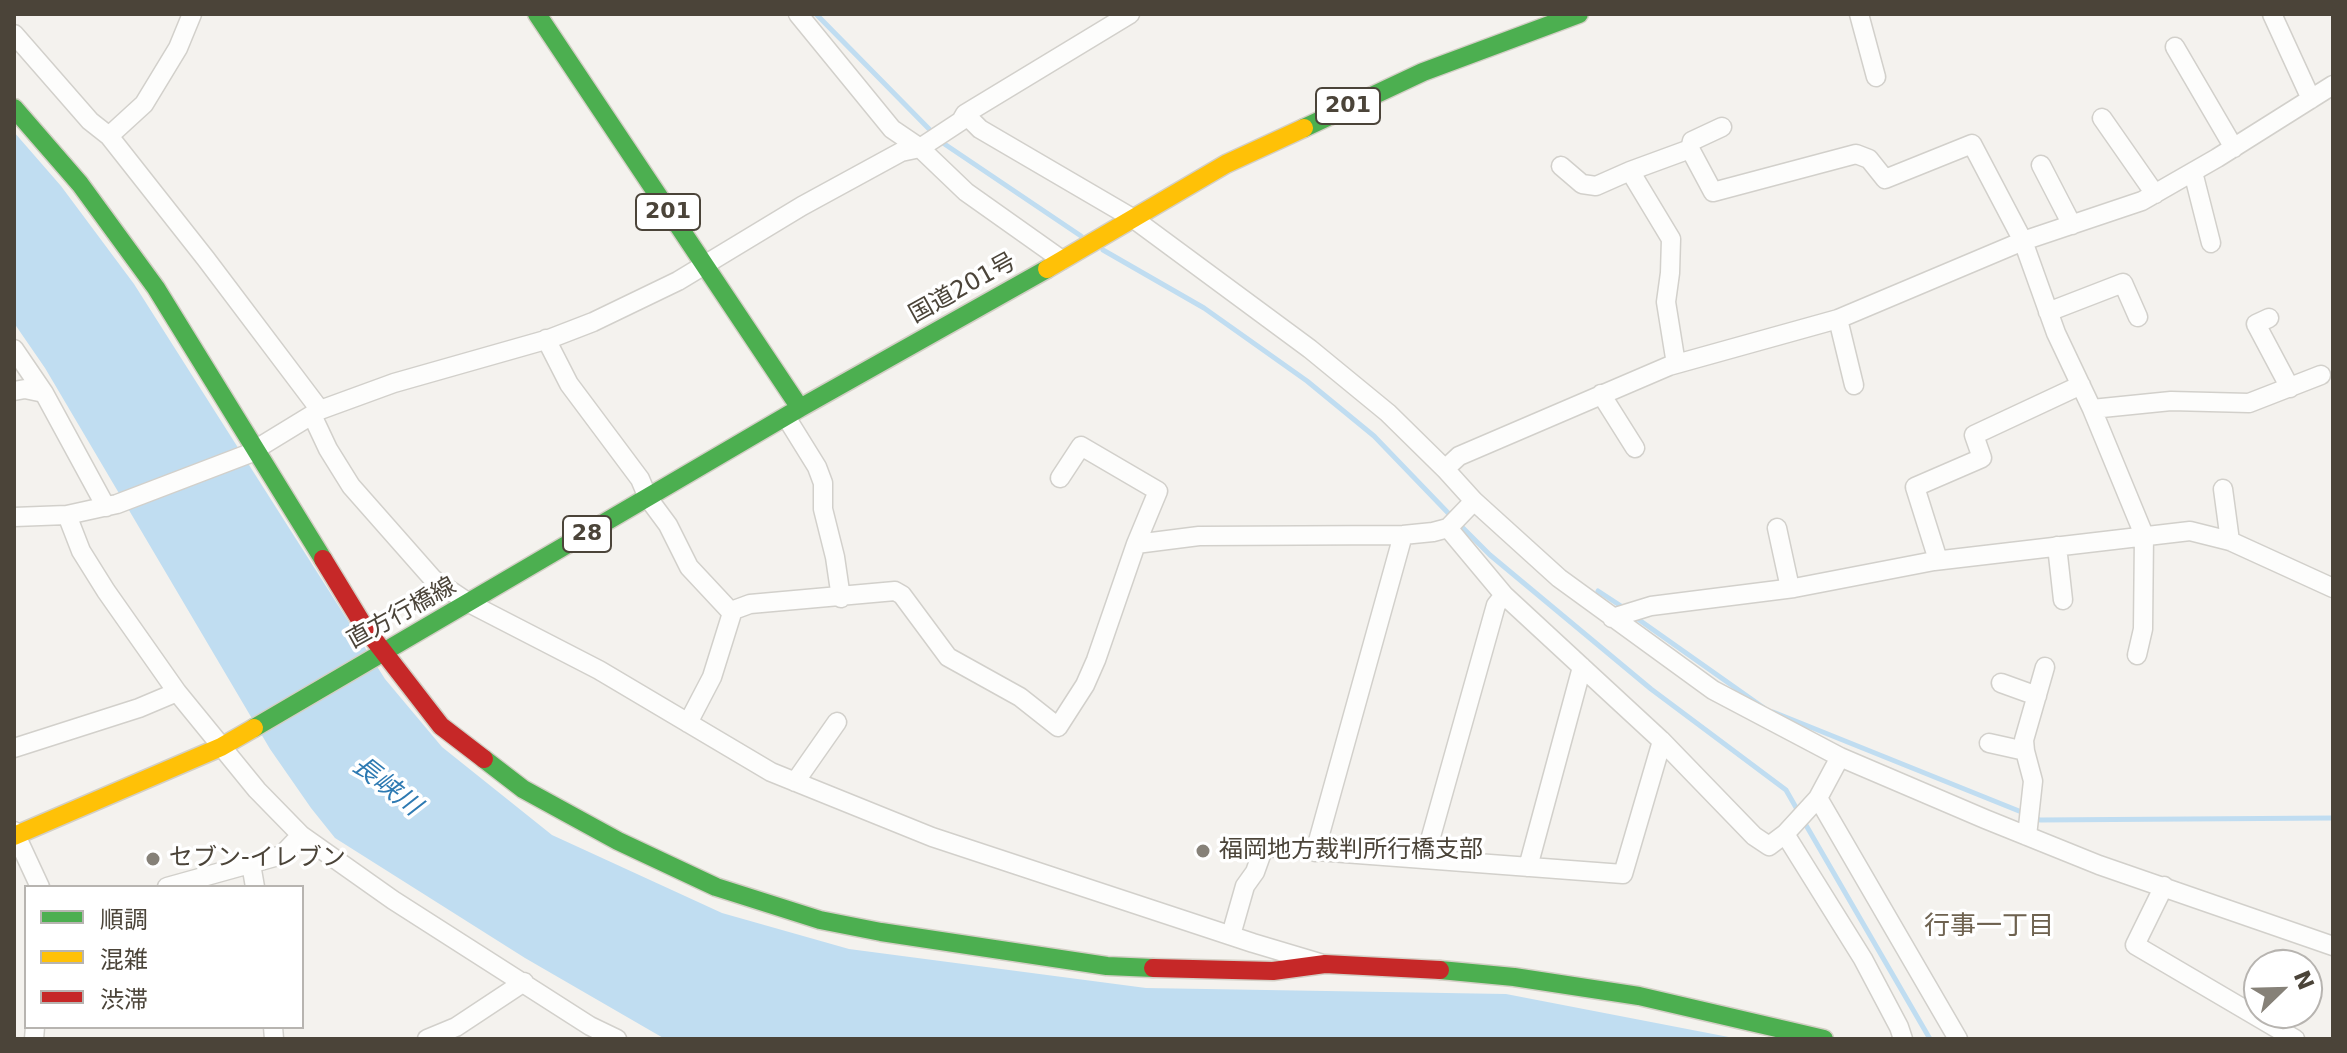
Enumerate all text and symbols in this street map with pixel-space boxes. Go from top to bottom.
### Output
road number: 201 [1316,88,1380,124]
road number: 201 [636,194,700,230]
street label: 国道201号 [904,248,1022,330]
road number: 28 [563,516,611,552]
street label: 直方行橋線 [343,572,461,656]
water label: 長峡川 [346,751,426,823]
place label: 福岡地方裁判所行橋支部 [1219,837,1483,865]
marker: 福岡地方裁判所行橋支部 [1194,842,1212,860]
place label: セブン-イレブン [169,845,346,873]
marker: セブン-イレブン [144,850,162,868]
legend [24,885,304,1029]
text: 順調 [100,906,148,934]
district label: 行事一丁目 [1924,911,2054,943]
text: 混雑 [100,946,148,974]
north arrow [2243,949,2323,1029]
text: N [2289,967,2319,994]
text: 渋滞 [100,986,148,1014]

